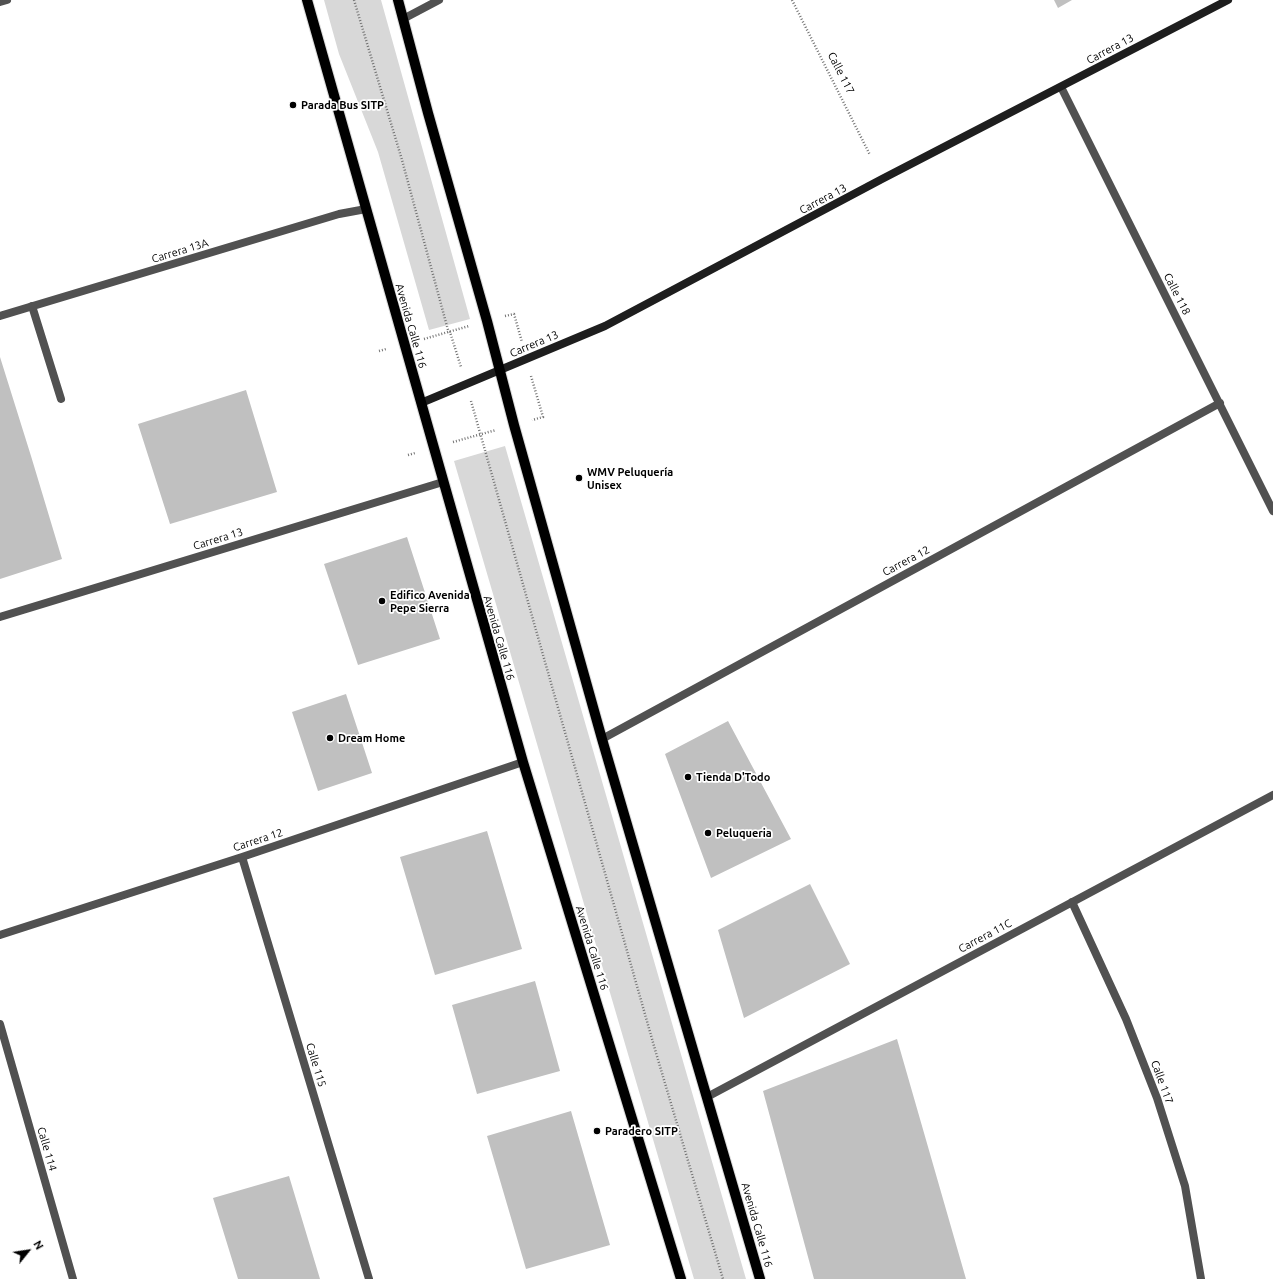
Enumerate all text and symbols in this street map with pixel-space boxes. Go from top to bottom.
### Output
street label: Carrera 13 [1084,31,1136,67]
street label: Calle 117 [825,50,857,96]
place label: Parada Bus SITP [301,98,384,112]
marker: Parada Bus SITP [288,100,298,110]
street label: Carrera 13 [797,181,849,217]
street label: Carrera 13A [150,236,210,266]
street label: Calle 118 [1161,271,1193,317]
street label: Avenida Calle 116 [393,282,429,370]
street label: Carrera 13 [508,328,560,360]
place label: WMV Peluquería Unisex [587,465,673,491]
marker: WMV Peluquería Unisex [574,473,584,483]
street label: Carrera 13 [191,525,245,553]
street label: Carrera 12 [880,543,932,579]
place label: Edifico Avenida Pepe Sierra [390,588,470,614]
street label: Avenida Calle 116 [481,594,517,682]
marker: Edifico Avenida Pepe Sierra [377,596,387,606]
place label: Dream Home [338,731,405,745]
marker: Dream Home [325,733,335,743]
place label: Tienda D'Todo [696,770,770,784]
marker: Tienda D'Todo [683,772,693,782]
street label: Carrera 12 [231,826,285,854]
place label: Peluqueria [716,826,772,840]
marker: Peluqueria [703,828,713,838]
street label: Avenida Calle 116 [573,904,611,992]
street label: Carrera 11C [956,916,1014,956]
street label: Calle 115 [303,1041,329,1089]
street label: Calle 117 [1148,1058,1176,1106]
place label: Paradero SITP [605,1124,678,1138]
street label: Calle 114 [34,1125,60,1173]
marker: Paradero SITP [592,1126,602,1136]
street label: Avenida Calle 116 [739,1181,775,1269]
north arrow [8,1231,48,1271]
text: N [31,1238,46,1252]

